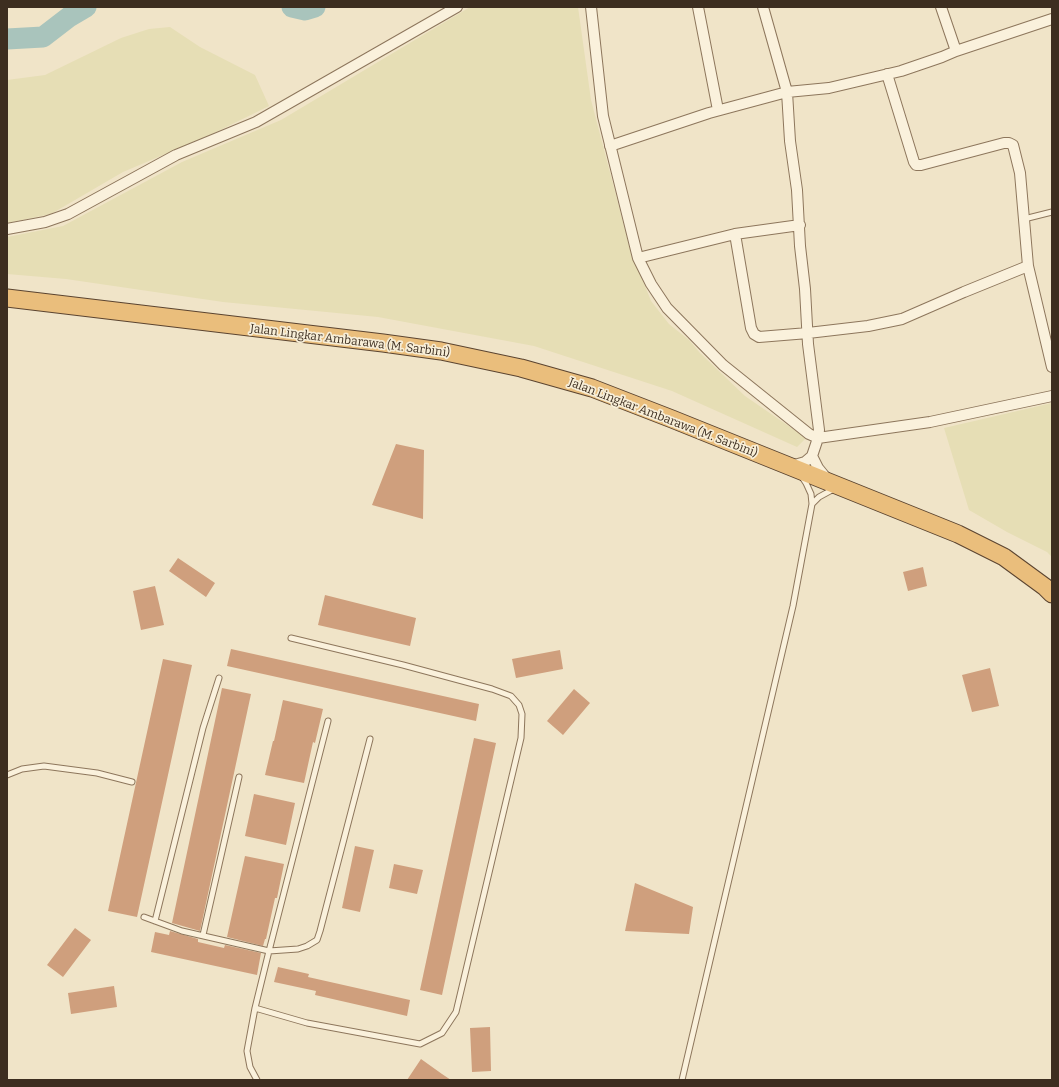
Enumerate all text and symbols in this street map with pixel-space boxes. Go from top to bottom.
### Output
street label: Jalan Lingkar Ambarawa (M. Sarbini) [249,322,451,360]
street label: Jalan Lingkar Ambarawa (M. Sarbini) [567,375,759,461]

